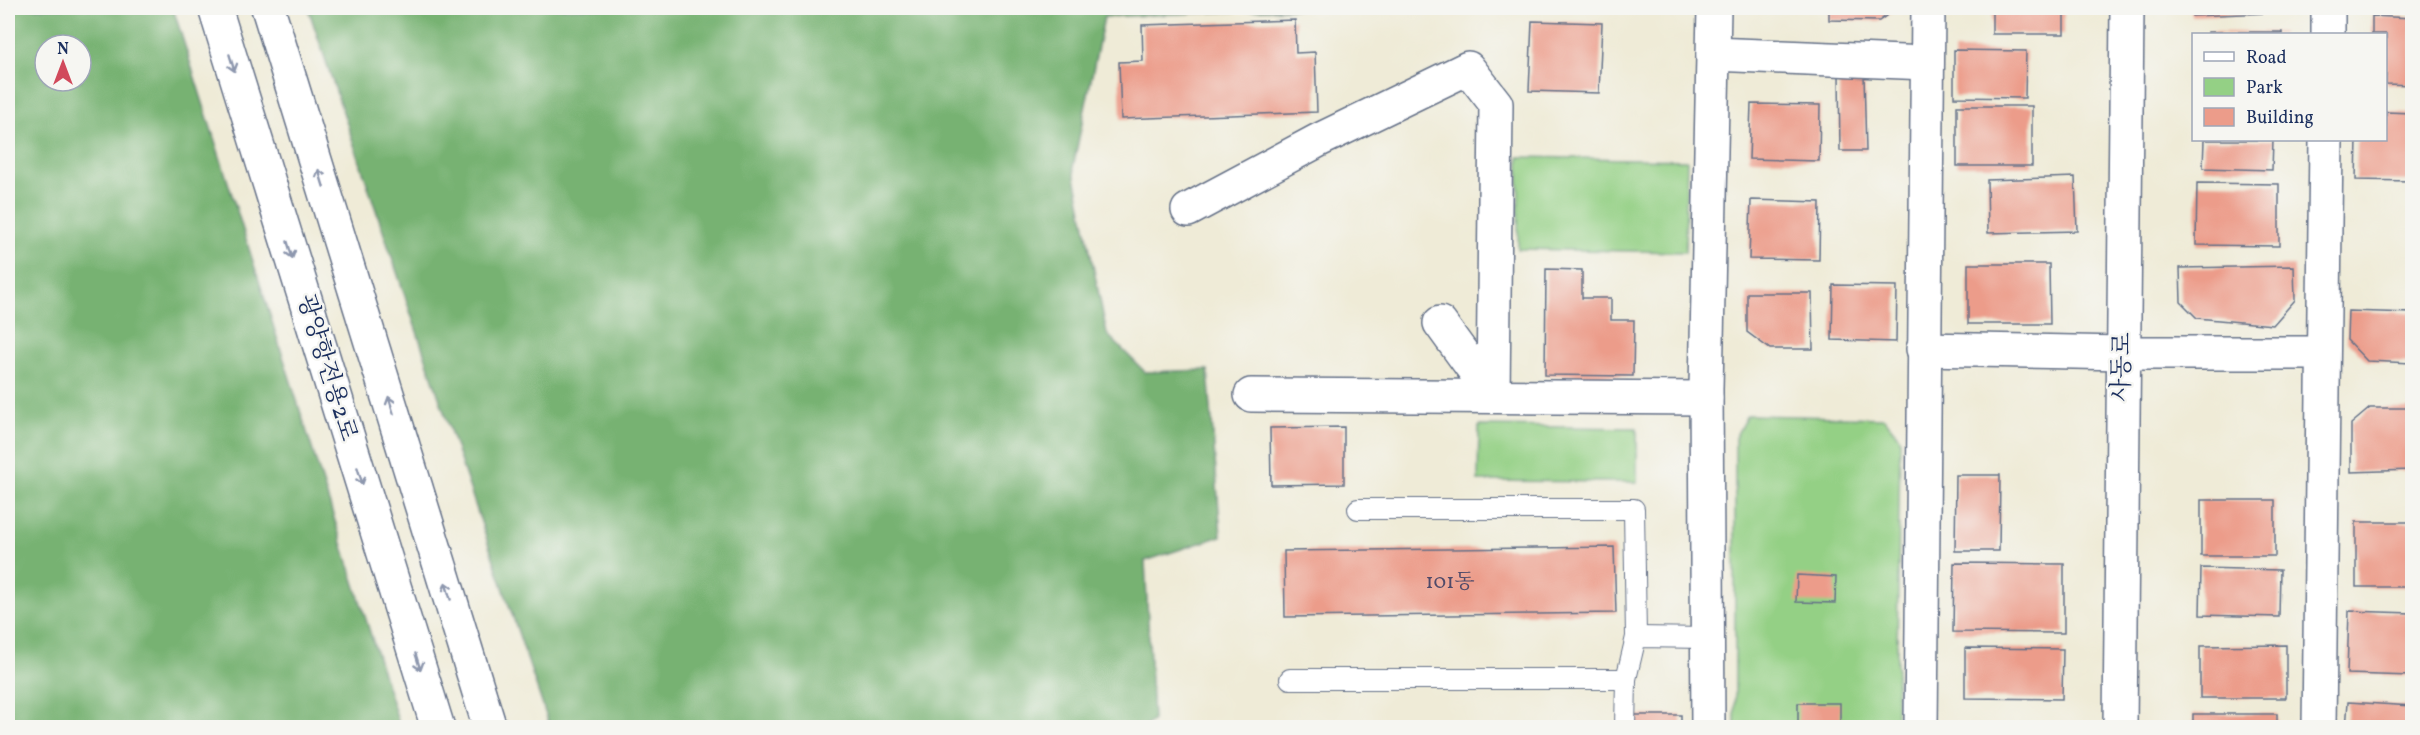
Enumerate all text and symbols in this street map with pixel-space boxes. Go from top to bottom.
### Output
north arrow [33,33,93,93]
legend [2192,33,2387,141]
text: N [57,39,69,61]
text: Road [2246,46,2287,71]
one-way arrow [227,53,238,72]
text: Park [2246,76,2283,101]
text: Building [2246,106,2314,131]
one-way arrow [315,169,326,188]
one-way arrow [285,240,296,259]
street label: 광양항전용2로 [288,290,364,446]
street label: 사동로 [2105,332,2141,402]
one-way arrow [385,396,396,415]
one-way arrow [355,466,366,485]
house number: 101동 [1425,568,1475,597]
one-way arrow [442,582,453,601]
one-way arrow [413,652,424,671]

